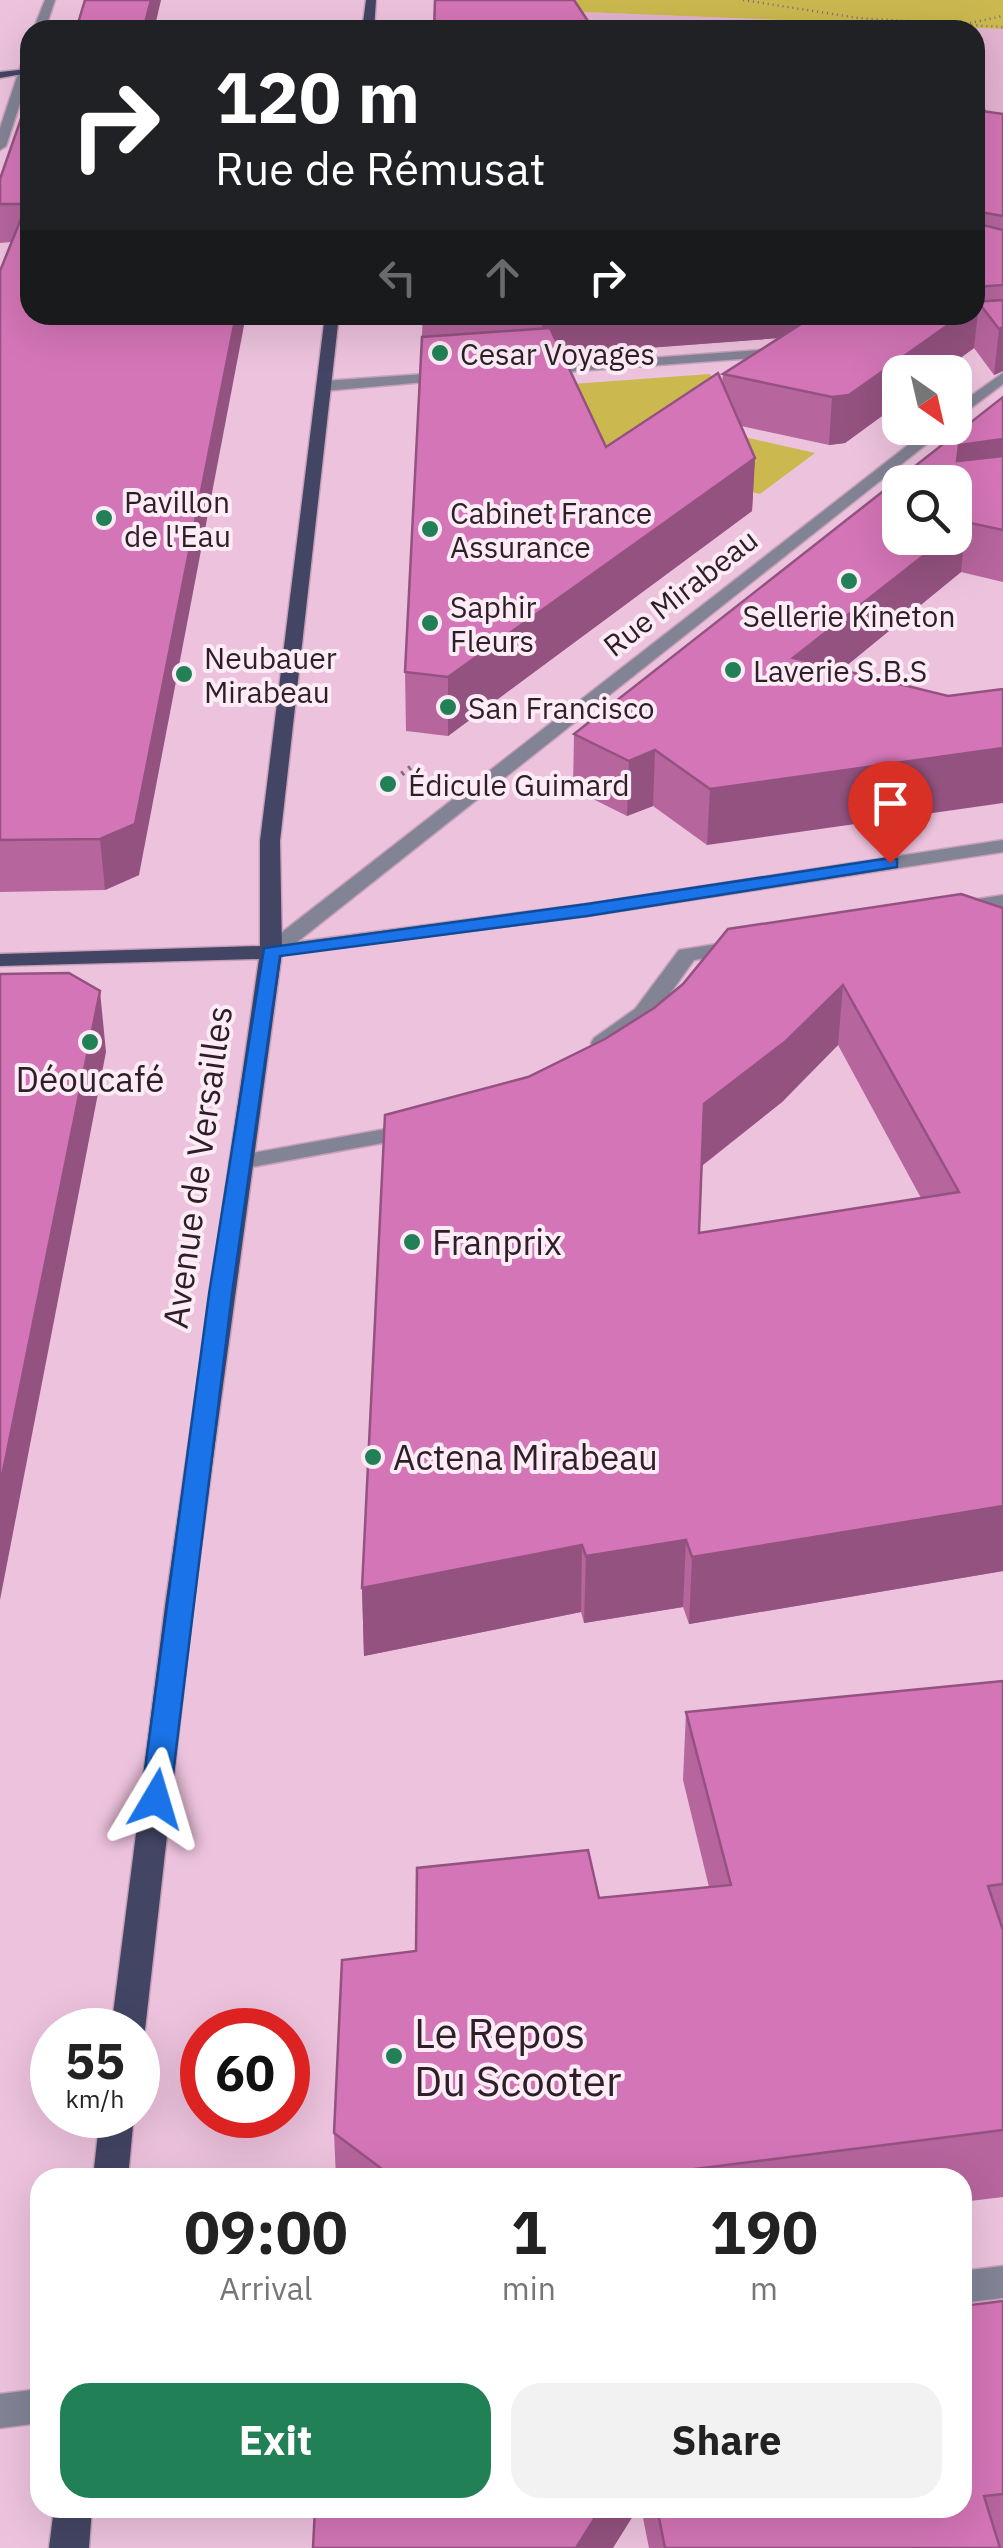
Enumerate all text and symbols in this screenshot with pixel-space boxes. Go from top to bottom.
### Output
text: 120 m [215,51,420,142]
icon: right [50,60,180,190]
text: Rue de Rémusat [215,139,546,197]
icon: left [370,250,425,305]
icon: ahead [475,250,530,305]
icon: right [580,250,635,305]
place label: Cesar Voyages [460,334,655,373]
marker: Cesar Voyages [429,342,451,364]
north arrow [882,355,972,445]
map controls [882,355,972,555]
button: search [882,465,972,555]
place label: Pavillon de l'Eau [124,482,231,555]
place label: Cabinet France Assurance [450,493,652,566]
marker: Pavillon de l'Eau [93,507,115,529]
marker: Cabinet France Assurance [419,518,441,540]
street label: Rue Mirabeau [595,520,765,664]
marker: Sellerie Kineton [838,570,860,592]
place label: Saphir Fleurs [450,587,536,660]
place label: Sellerie Kineton [743,596,955,635]
marker: Saphir Fleurs [419,612,441,634]
place label: Neubauer Mirabeau [204,638,337,711]
place label: Laverie S.B.S [753,651,927,690]
marker: Laverie S.B.S [722,659,744,681]
marker: Neubauer Mirabeau [173,663,195,685]
place label: San Francisco [468,688,655,727]
marker: San Francisco [437,696,459,718]
pin [848,761,933,864]
place label: Édicule Guimard [408,765,630,804]
marker: Édicule Guimard [377,773,399,795]
icon: arrive [863,776,918,831]
street label: Avenue de Versailles [152,1003,242,1331]
marker: Déoucafé [79,1031,101,1053]
place label: Déoucafé [16,1056,164,1102]
place label: Franprix [432,1219,562,1265]
marker: Franprix [401,1231,423,1253]
place label: Actena Mirabeau [393,1434,658,1480]
marker: Actena Mirabeau [362,1446,384,1468]
position arrow [104,1747,208,1851]
place label: Le Repos Du Scooter [414,2005,621,2108]
speed limit sign: 60 [180,2008,310,2138]
text: 55 [65,2028,125,2093]
marker: Le Repos Du Scooter [383,2045,405,2067]
text: km/h [66,2082,124,2115]
text: 09:00 [184,2192,348,2271]
text: 1 [511,2192,547,2271]
text: 190 [710,2192,818,2271]
text: Arrival [219,2267,313,2309]
text: min [502,2267,556,2309]
text: m [750,2267,778,2309]
button: Exit [60,2383,491,2498]
button: Share [511,2383,942,2498]

